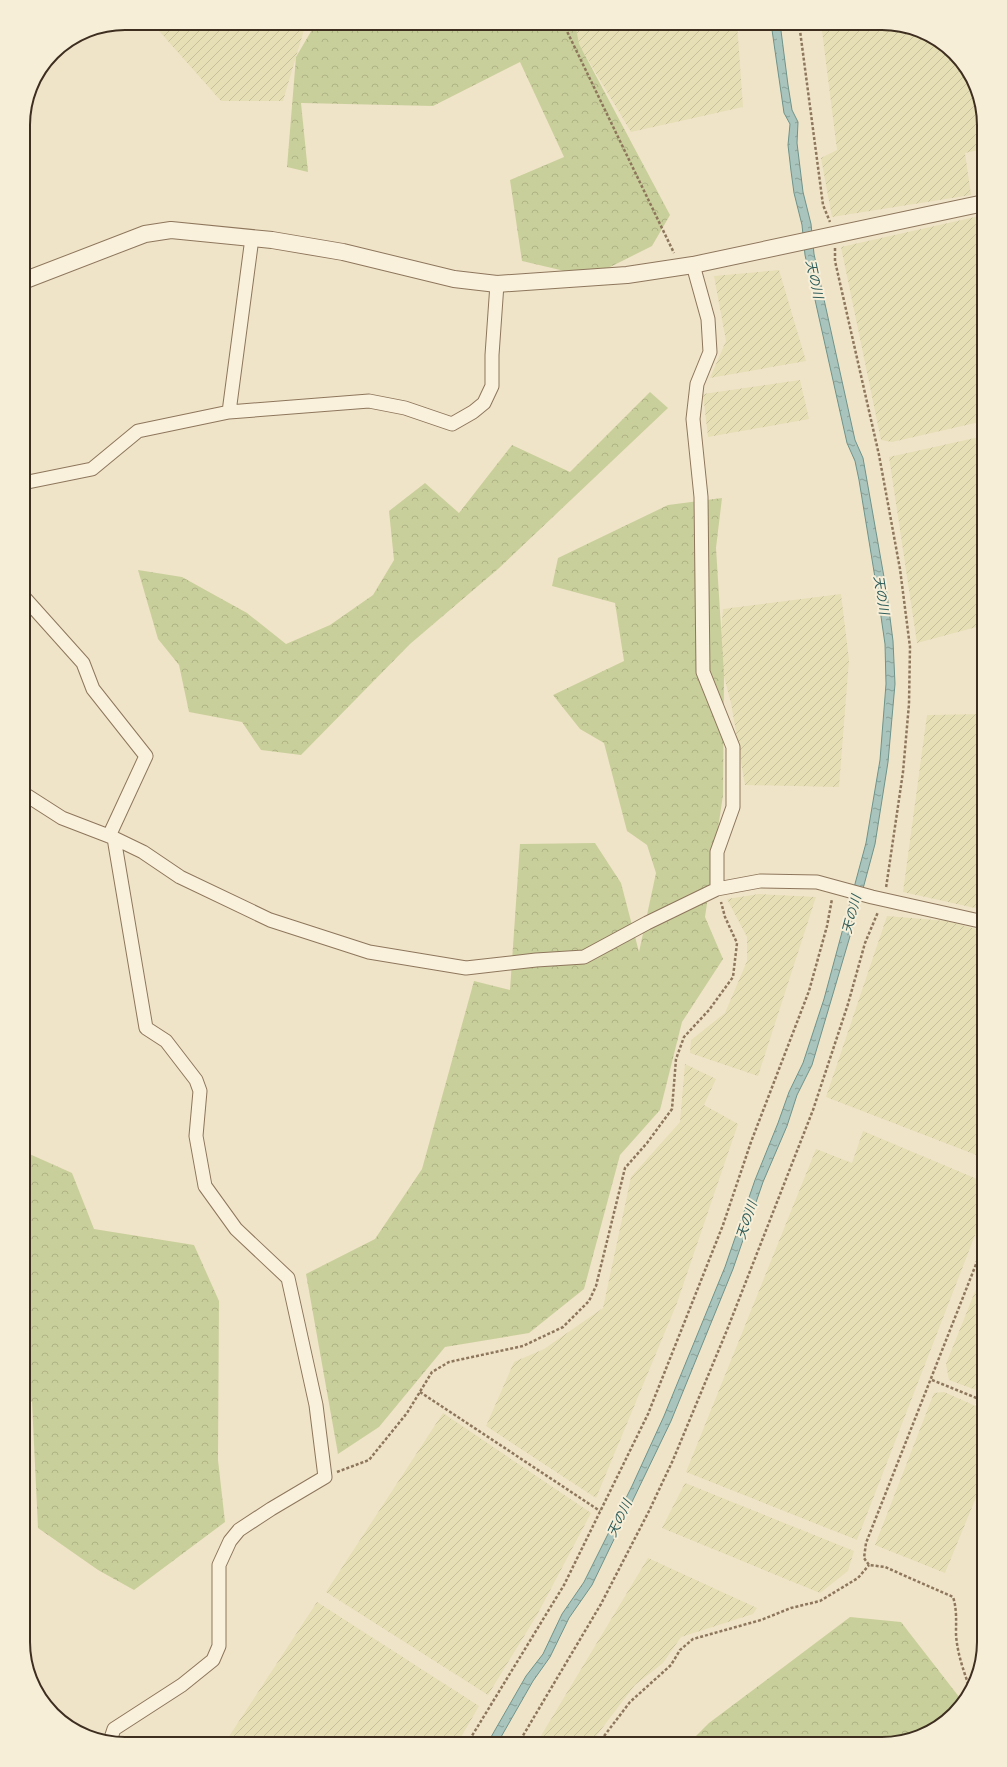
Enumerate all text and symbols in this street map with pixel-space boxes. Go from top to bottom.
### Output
water label: 天の川 [803,258,826,302]
water label: 天の川 [871,575,892,617]
water label: 天の川 [839,891,864,935]
water label: 天の川 [733,1197,761,1241]
water label: 天の川 [604,1496,636,1539]

